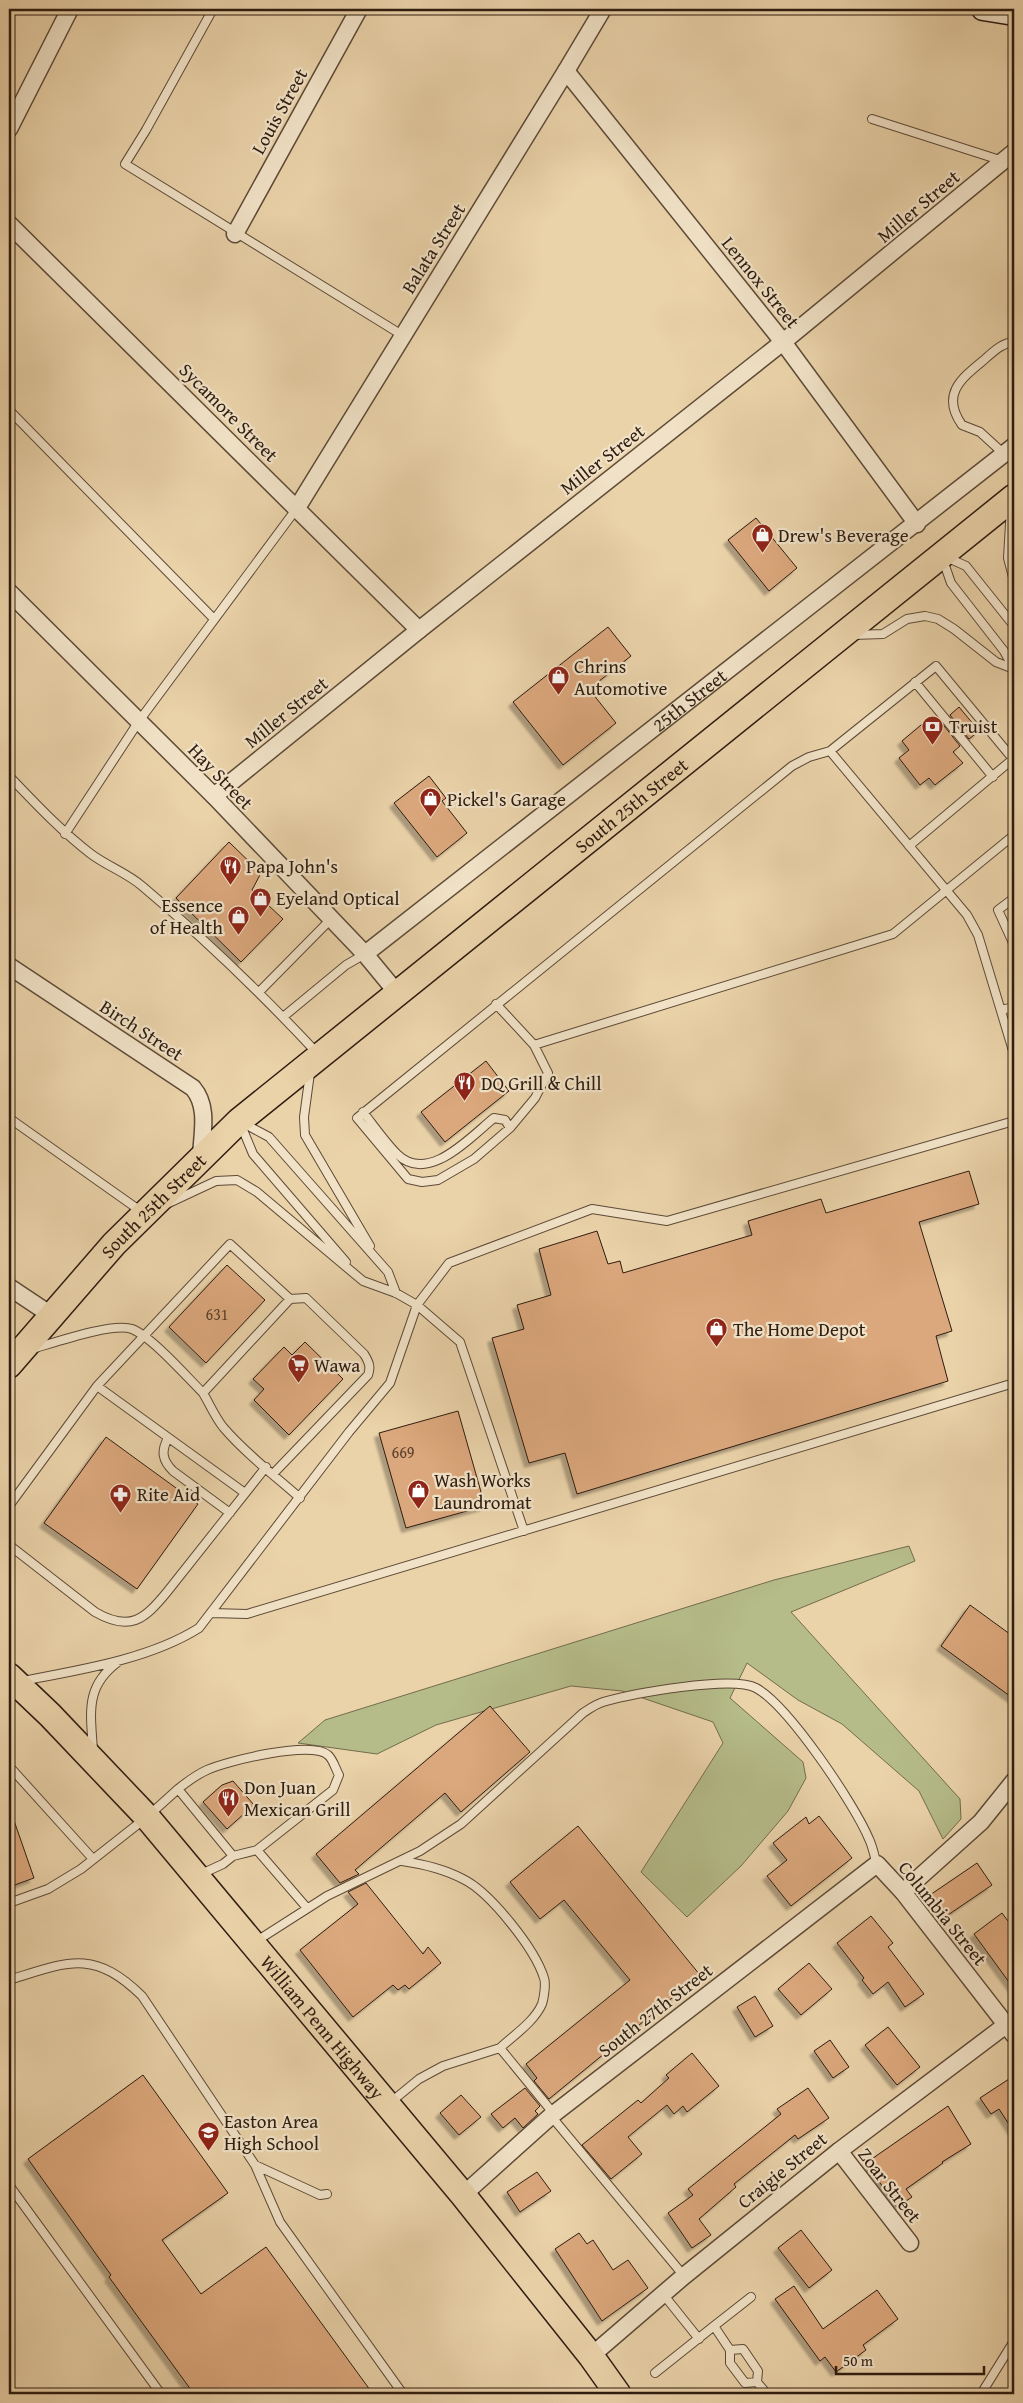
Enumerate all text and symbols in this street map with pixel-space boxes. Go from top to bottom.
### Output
street label: Louis Street [244,63,314,159]
street label: Miller Street [870,163,966,249]
street label: Balata Street [394,197,472,299]
street label: Lennox Street [715,230,807,334]
street label: Sycamore Street [173,356,285,468]
street label: Miller Street [554,417,650,501]
place label: Drew's Beverage [778,521,909,549]
shop icon: Drew's Beverage [750,523,774,554]
place label: Chrins Automotive [574,652,667,702]
street label: 25th Street [646,662,733,738]
shop icon: Chrins Automotive [546,665,570,696]
street label: Miller Street [238,669,334,755]
place label: Truist [949,712,998,740]
bank icon: Truist [921,714,945,745]
street label: Hay Street [182,736,260,816]
street label: South 25th Street [568,751,694,860]
place label: Pickel's Garage [447,785,566,813]
shop icon: Pickel's Garage [419,787,443,818]
place label: Papa John's [246,852,338,880]
restaurant icon: Papa John's [218,854,242,885]
place label: Eyeland Optical [276,884,400,912]
shop icon: Eyeland Optical [248,886,272,917]
place label: Essence of Health [150,891,223,941]
shop icon: Essence of Health [227,904,251,935]
street label: Birch Street [95,992,190,1068]
place label: DQ Grill & Chill [481,1069,602,1097]
restaurant icon: DQ Grill & Chill [453,1071,477,1102]
street label: South 25th Street [94,1147,213,1264]
house number: 631 [205,1302,229,1326]
place label: The Home Depot [733,1315,866,1343]
shop icon: The Home Depot [705,1317,729,1348]
place label: Wawa [314,1351,360,1379]
supermarket icon: Wawa [286,1353,310,1384]
house number: 669 [391,1440,415,1464]
place label: Wash Works Laundromat [434,1466,532,1516]
shop icon: Wash Works Laundromat [406,1479,430,1510]
place label: Rite Aid [137,1480,201,1508]
pharmacy icon: Rite Aid [109,1482,133,1513]
place label: Don Juan Mexican Grill [244,1773,351,1823]
restaurant icon: Don Juan Mexican Grill [216,1786,240,1817]
street label: Columbia Street [892,1855,994,1972]
street label: William Penn Highway [254,1949,392,2106]
street label: South 27th Street [592,1956,719,2064]
place label: Easton Area High School [224,2107,319,2157]
school or university icon: Easton Area High School [196,2120,220,2151]
street label: Craigie Street [731,2125,833,2215]
street label: Zoar Street [852,2141,929,2229]
scale bar [836,2343,983,2375]
text: 50 m [843,2350,874,2371]

